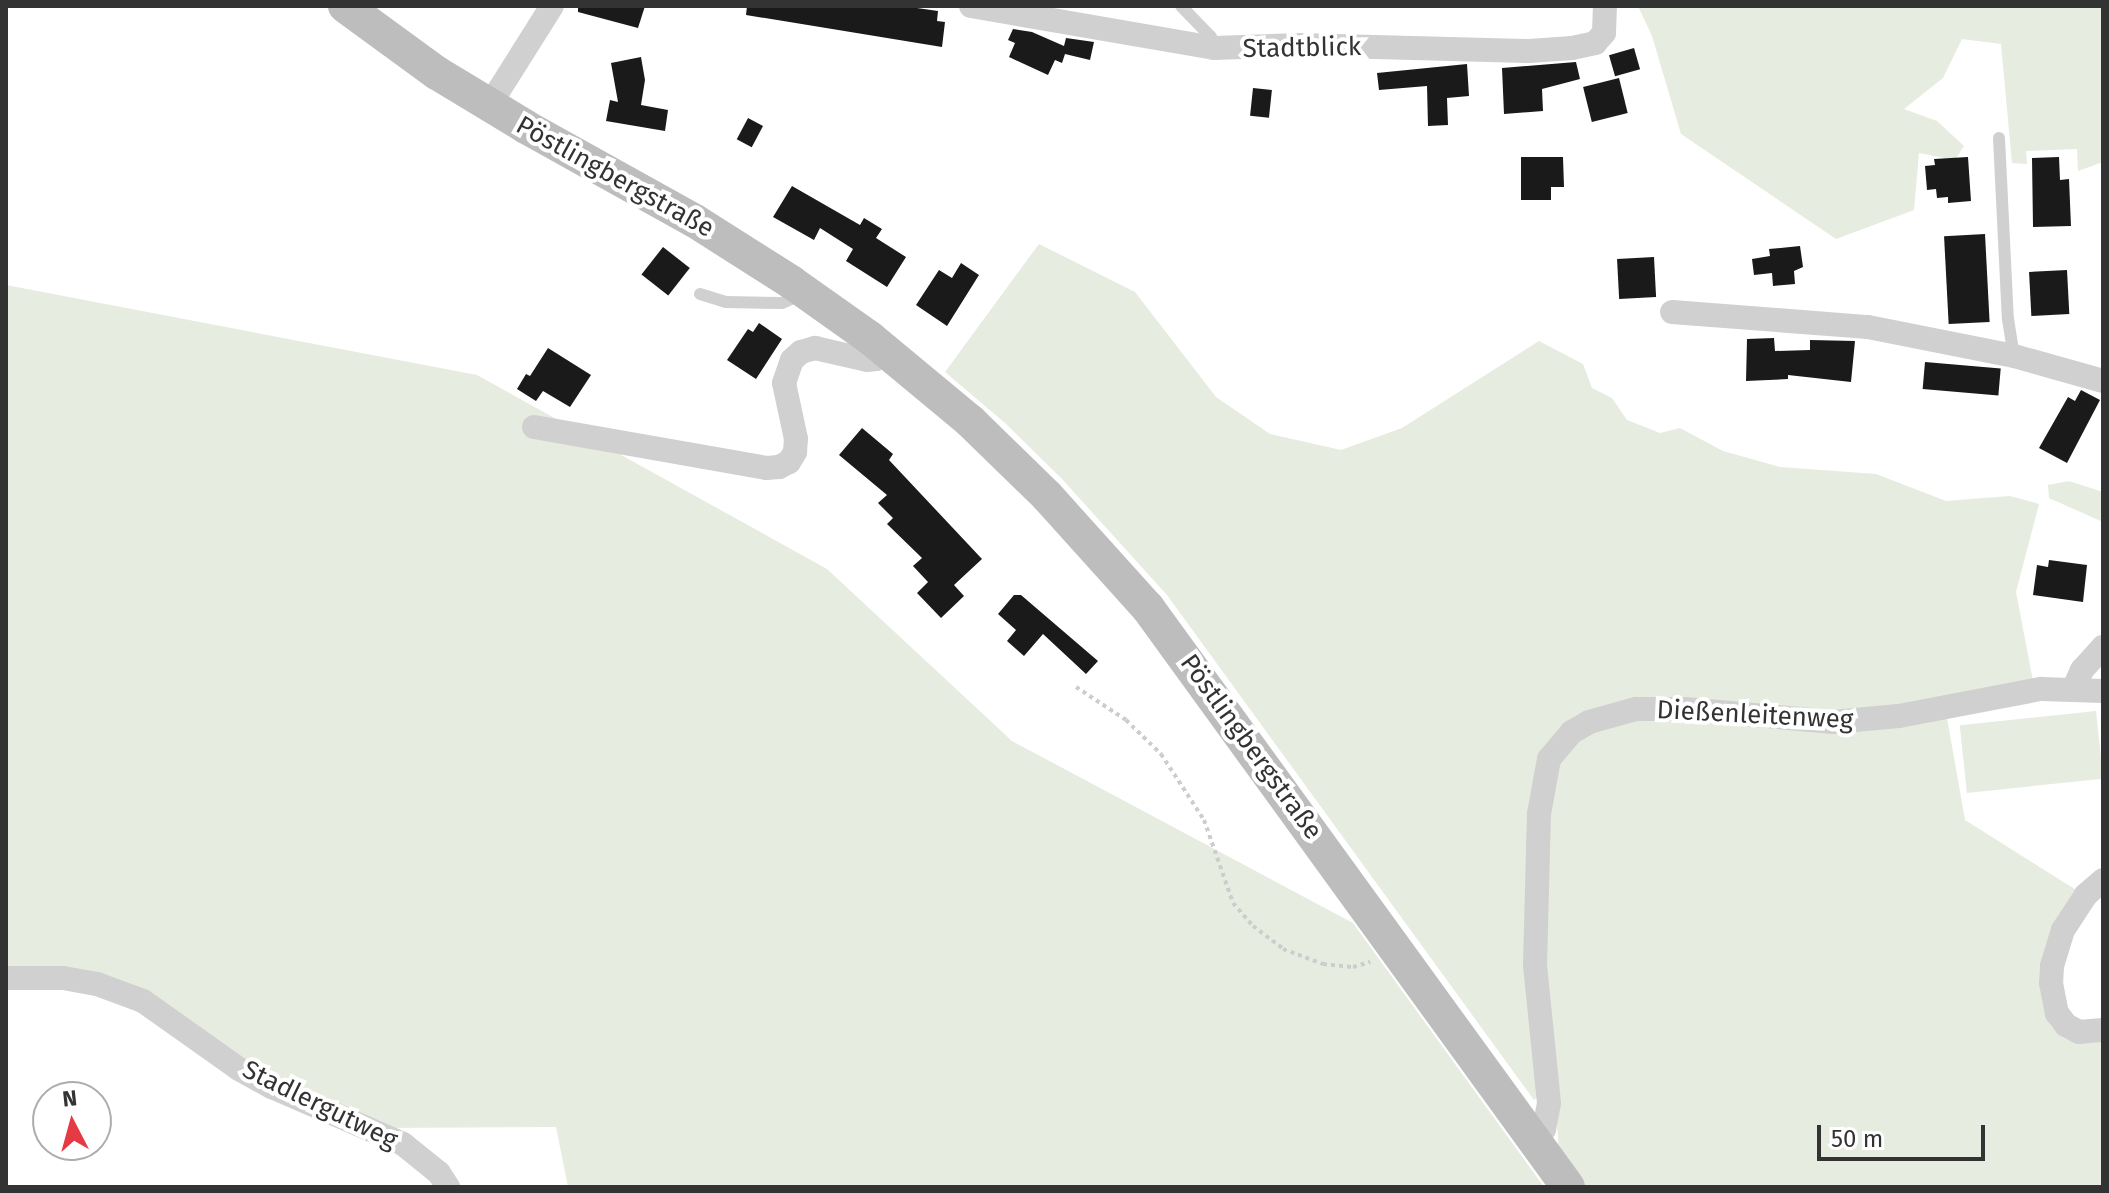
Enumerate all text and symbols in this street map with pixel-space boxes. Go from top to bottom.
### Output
street label: Stadtblick [1242,31,1362,65]
street label: Pöstlingbergstraße [511,110,719,244]
street label: Pöstlingbergstraße [1173,648,1329,846]
street label: Dießenleitenweg [1656,694,1854,736]
street label: Stadlergutweg [237,1054,403,1156]
north arrow [32,1081,112,1161]
text: N [61,1084,78,1113]
scale bar [1821,1109,1989,1159]
text: 50 m [1831,1125,1883,1153]

